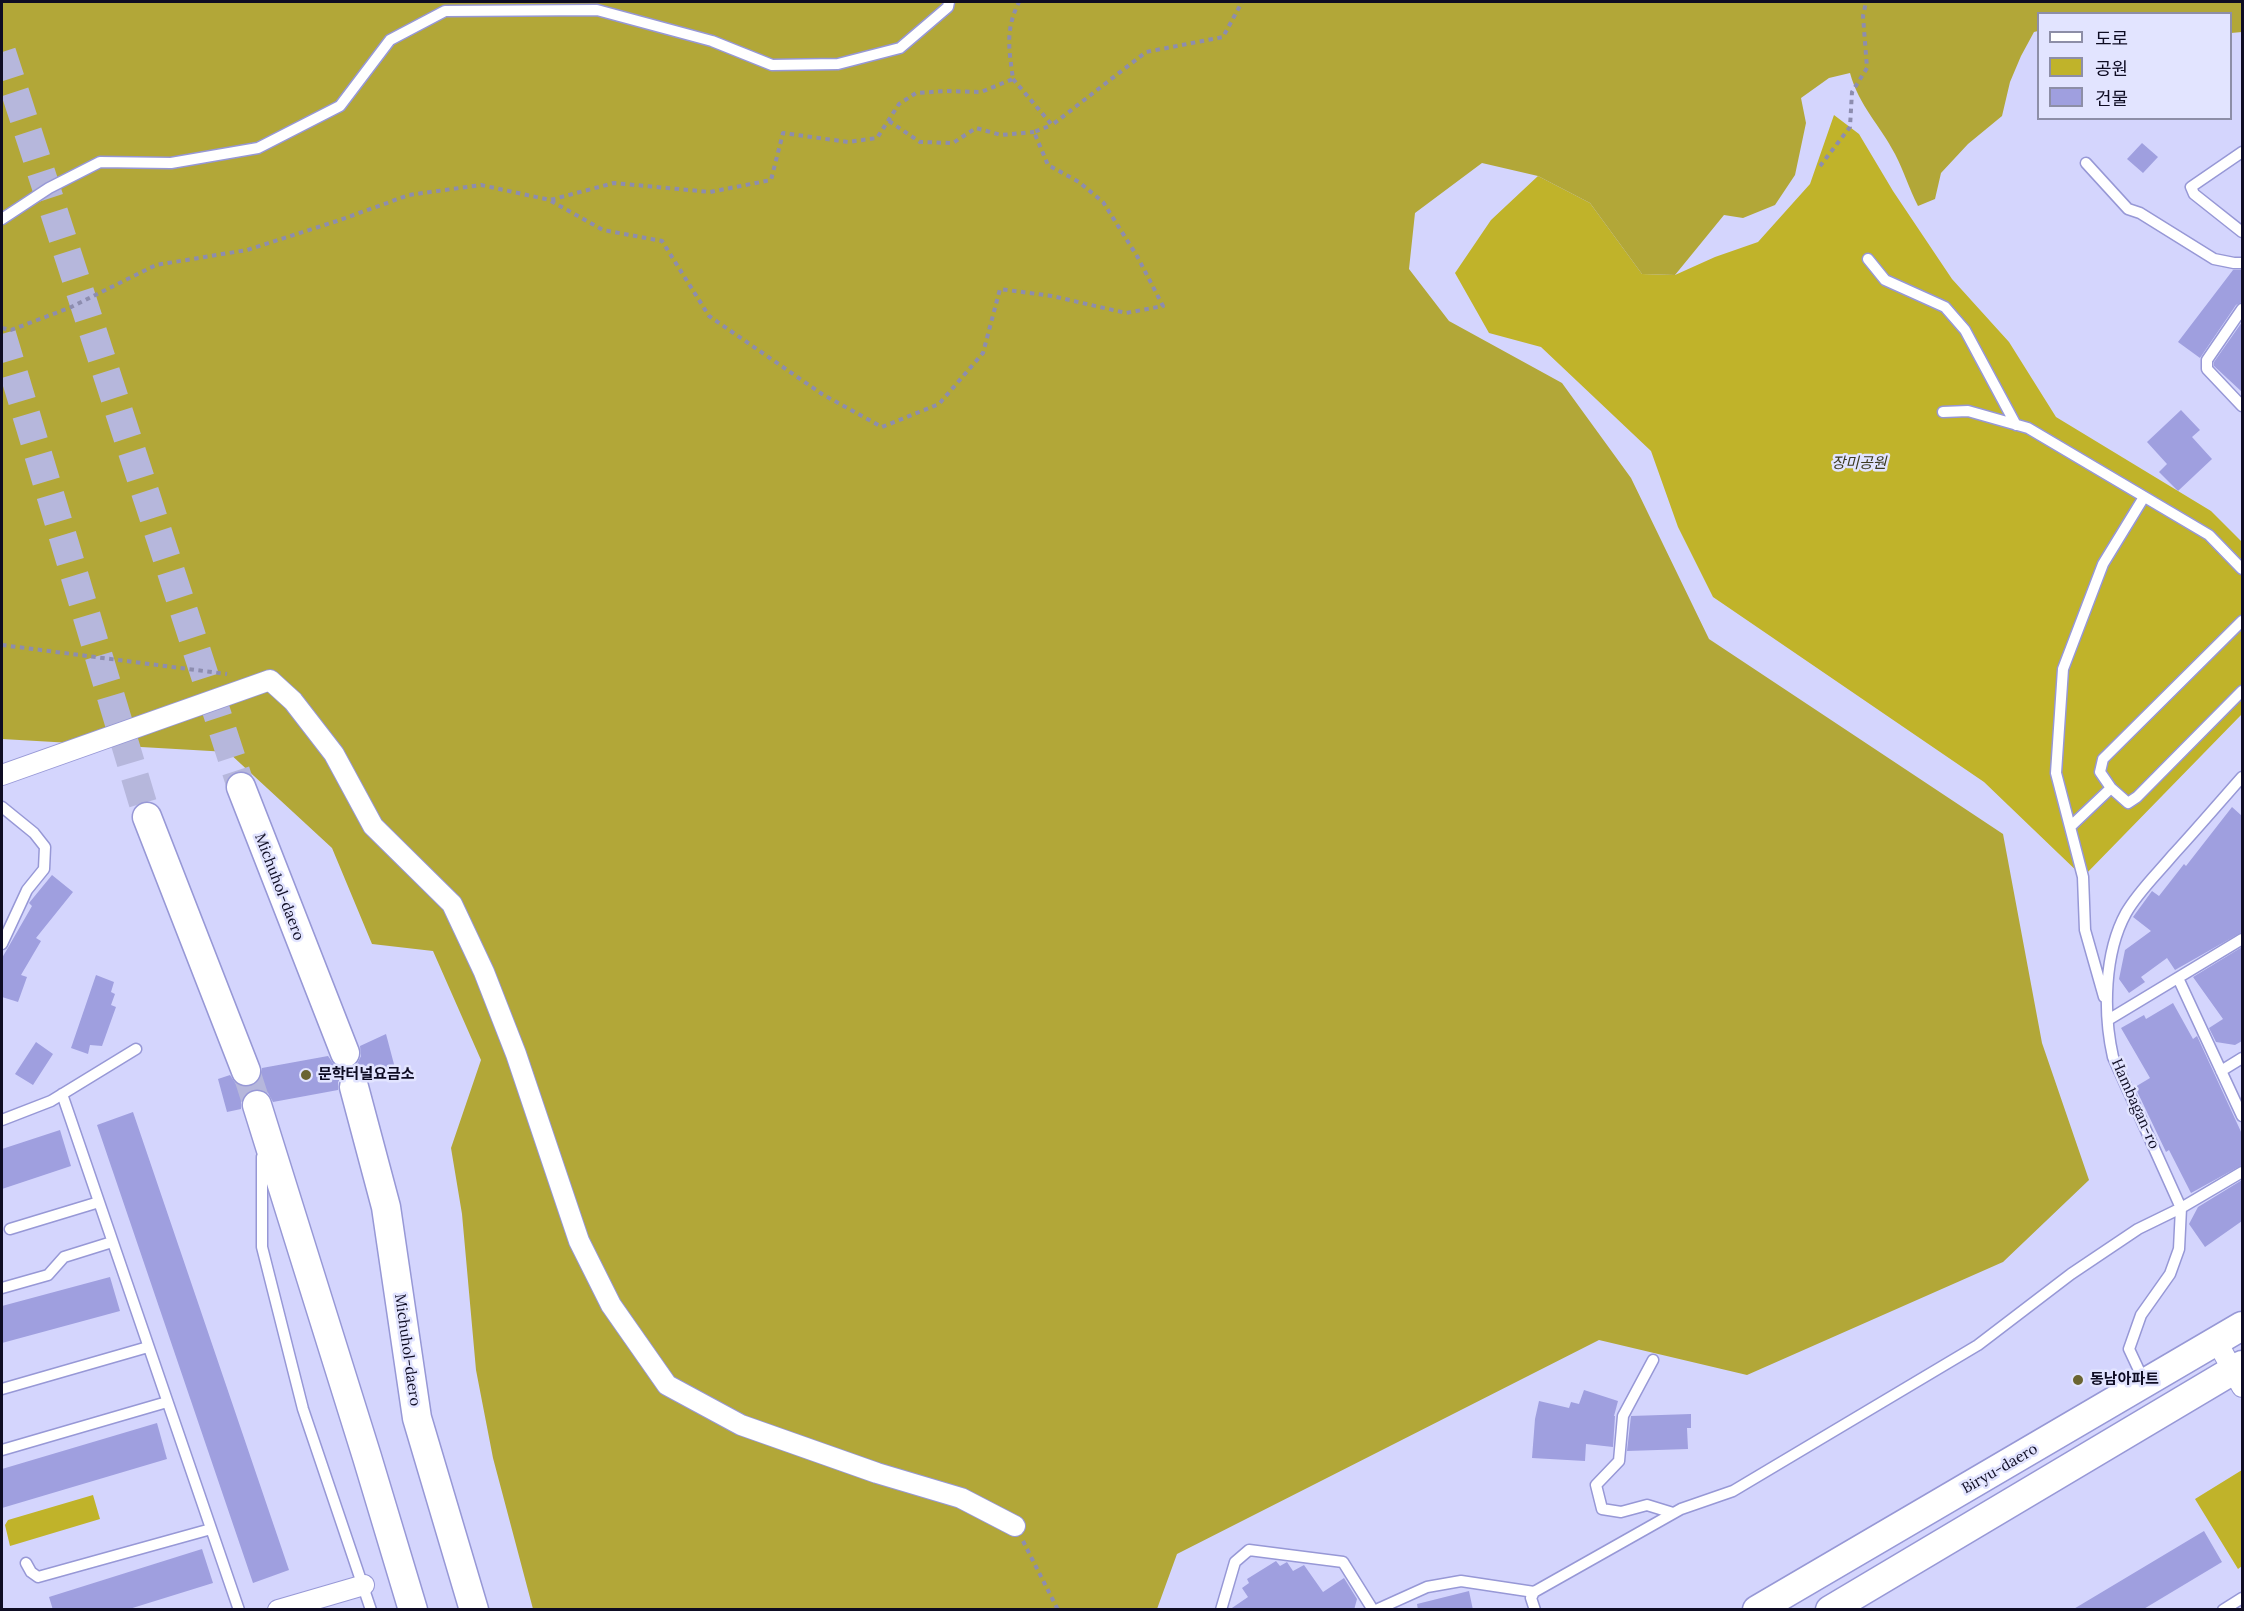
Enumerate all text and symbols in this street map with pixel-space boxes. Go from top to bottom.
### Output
legend [2037,12,2232,120]
text: 도로 [2095,27,2128,50]
text: 공원 [2095,57,2128,80]
text: 건물 [2095,87,2128,110]
park label: 장미공원 [1831,455,1887,473]
street label: Michuhol-daero [250,831,308,943]
street label: Hambagan-ro [2107,1056,2163,1152]
place label: 문학터널요금소 [318,1066,415,1084]
marker: 문학터널요금소 [299,1068,313,1082]
street label: Michuhol-daero [390,1293,424,1407]
place label: 동남아파트 [2090,1371,2159,1389]
marker: 동남아파트 [2071,1373,2085,1387]
street label: Biryu-daero [1959,1440,2041,1498]

